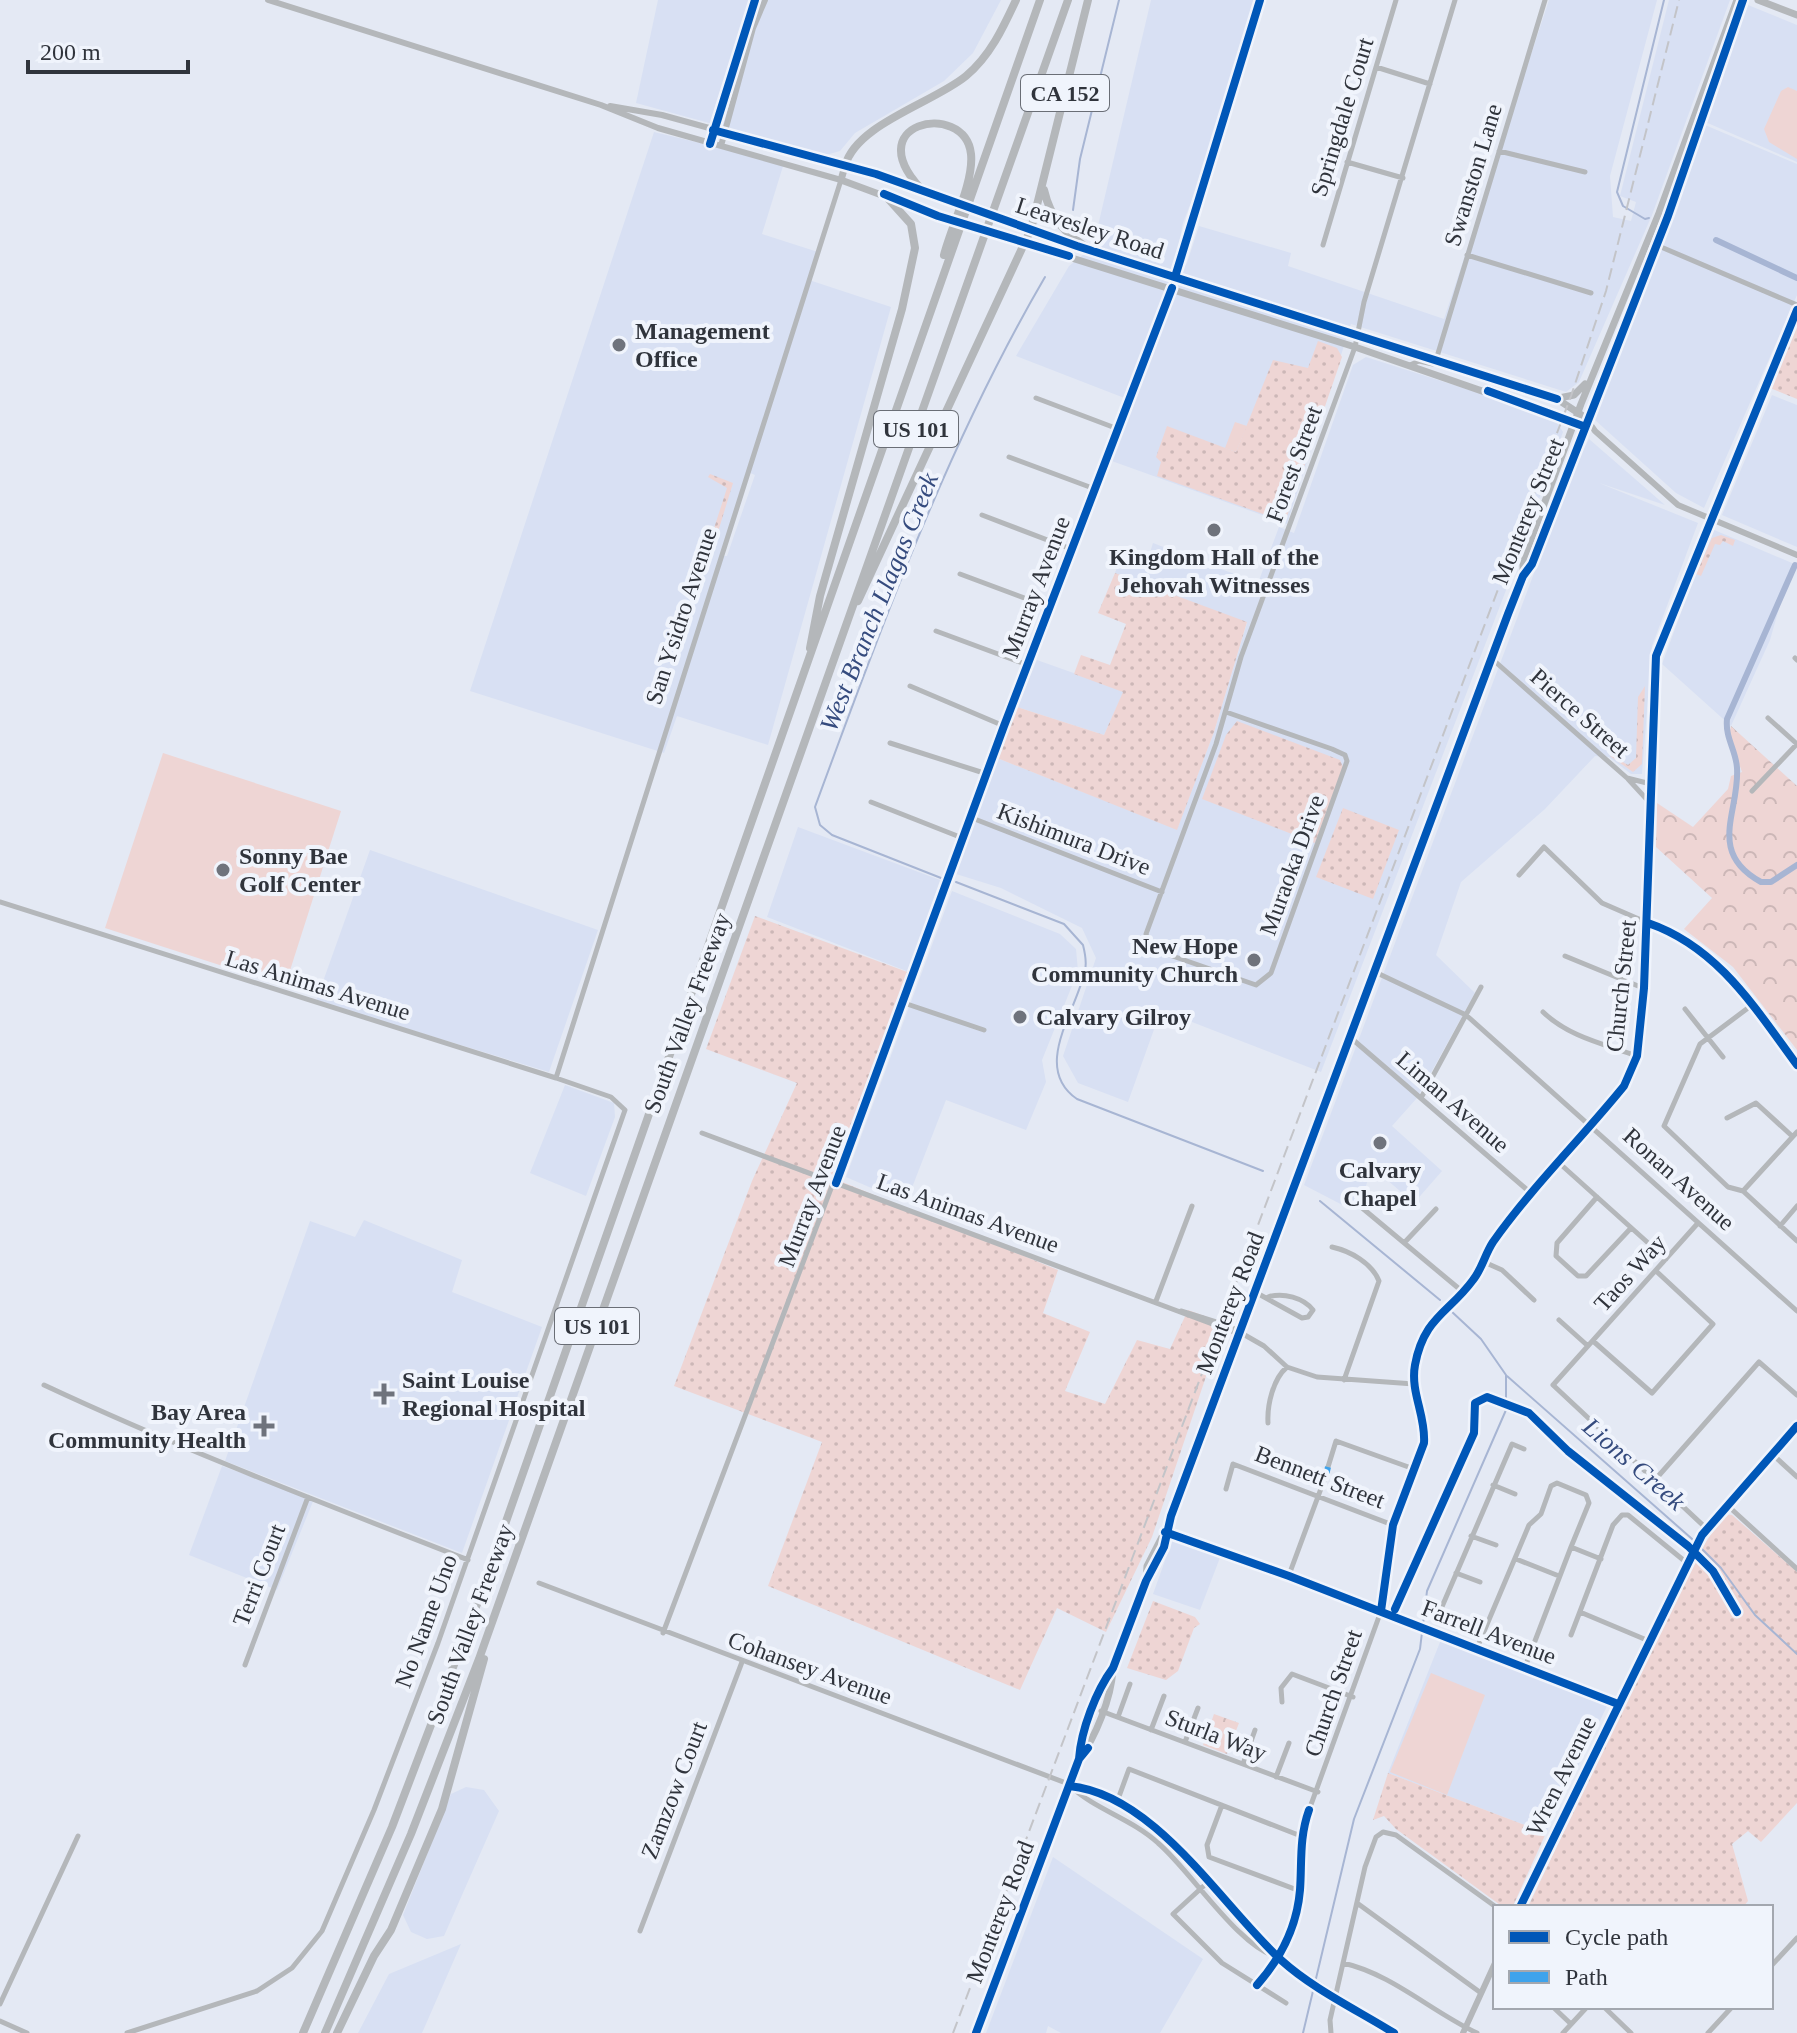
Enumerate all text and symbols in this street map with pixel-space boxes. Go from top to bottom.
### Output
scale bar [28,24,188,74]
street label: Springdale Court [1305,34,1379,200]
text: 200 m [40,39,101,65]
road number: CA 152 [1021,75,1109,111]
street label: Swanston Lane [1439,101,1507,249]
street label: Leavesley Road [1013,192,1167,264]
place label: Management Office [635,318,770,372]
marker: Management Office [610,336,628,354]
street label: Forest Street [1261,402,1327,526]
road number: US 101 [874,411,958,447]
street label: Monterey Street [1487,434,1569,588]
water label: West Branch Llagas Creek [814,468,944,735]
street label: Murray Avenue [997,513,1075,661]
marker: Kingdom Hall of the Jehovah Witnesses [1205,521,1223,539]
street label: San Ysidro Avenue [640,524,722,708]
place label: Kingdom Hall of the Jehovah Witnesses [1109,544,1319,598]
street label: Pierce Street [1525,663,1635,763]
street label: Muraoka Drive [1255,791,1329,939]
street label: Kishimura Drive [994,798,1154,880]
place label: Sonny Bae Golf Center [239,843,361,897]
marker: Sonny Bae Golf Center [214,861,232,879]
street label: South Valley Freeway [639,909,735,1117]
street label: Church Street [1601,918,1641,1053]
place label: New Hope Community Church [1031,933,1238,987]
street label: Las Animas Avenue [223,945,413,1025]
marker: New Hope Community Church [1245,951,1263,969]
place label: Calvary Gilroy [1036,1004,1191,1030]
marker: Calvary Gilroy [1011,1008,1029,1026]
street label: Liman Avenue [1392,1046,1514,1158]
street label: Murray Avenue [773,1122,851,1270]
street label: Ronan Avenue [1618,1122,1740,1236]
marker: Calvary Chapel [1371,1134,1389,1152]
place label: Calvary Chapel [1339,1157,1421,1211]
street label: Las Animas Avenue [874,1168,1062,1258]
street label: Monterey Road [1191,1228,1269,1378]
street label: Taos Way [1589,1229,1671,1317]
road number: US 101 [555,1308,639,1344]
place label: Saint Louise Regional Hospital [402,1367,586,1421]
marker: Saint Louise Regional Hospital [373,1383,395,1405]
place label: Bay Area Community Health [48,1399,246,1453]
water label: Lions Creek [1576,1411,1691,1516]
marker: Bay Area Community Health [253,1415,275,1437]
street label: Bennett Street [1252,1440,1389,1514]
street label: Terri Court [228,1520,290,1630]
street label: South Valley Freeway [422,1520,518,1728]
street label: No Name Uno [390,1551,462,1691]
street label: Farrell Avenue [1418,1595,1560,1669]
street label: Cohansey Avenue [725,1626,895,1710]
street label: Church Street [1299,1626,1367,1760]
street label: Sturla Way [1162,1704,1270,1766]
street label: Wren Avenue [1521,1712,1601,1840]
street label: Zamzow Court [636,1718,712,1862]
street label: Monterey Road [961,1837,1039,1987]
legend [1493,1905,1773,2009]
text: Cycle path [1565,1924,1668,1950]
text: Path [1565,1964,1608,1990]

